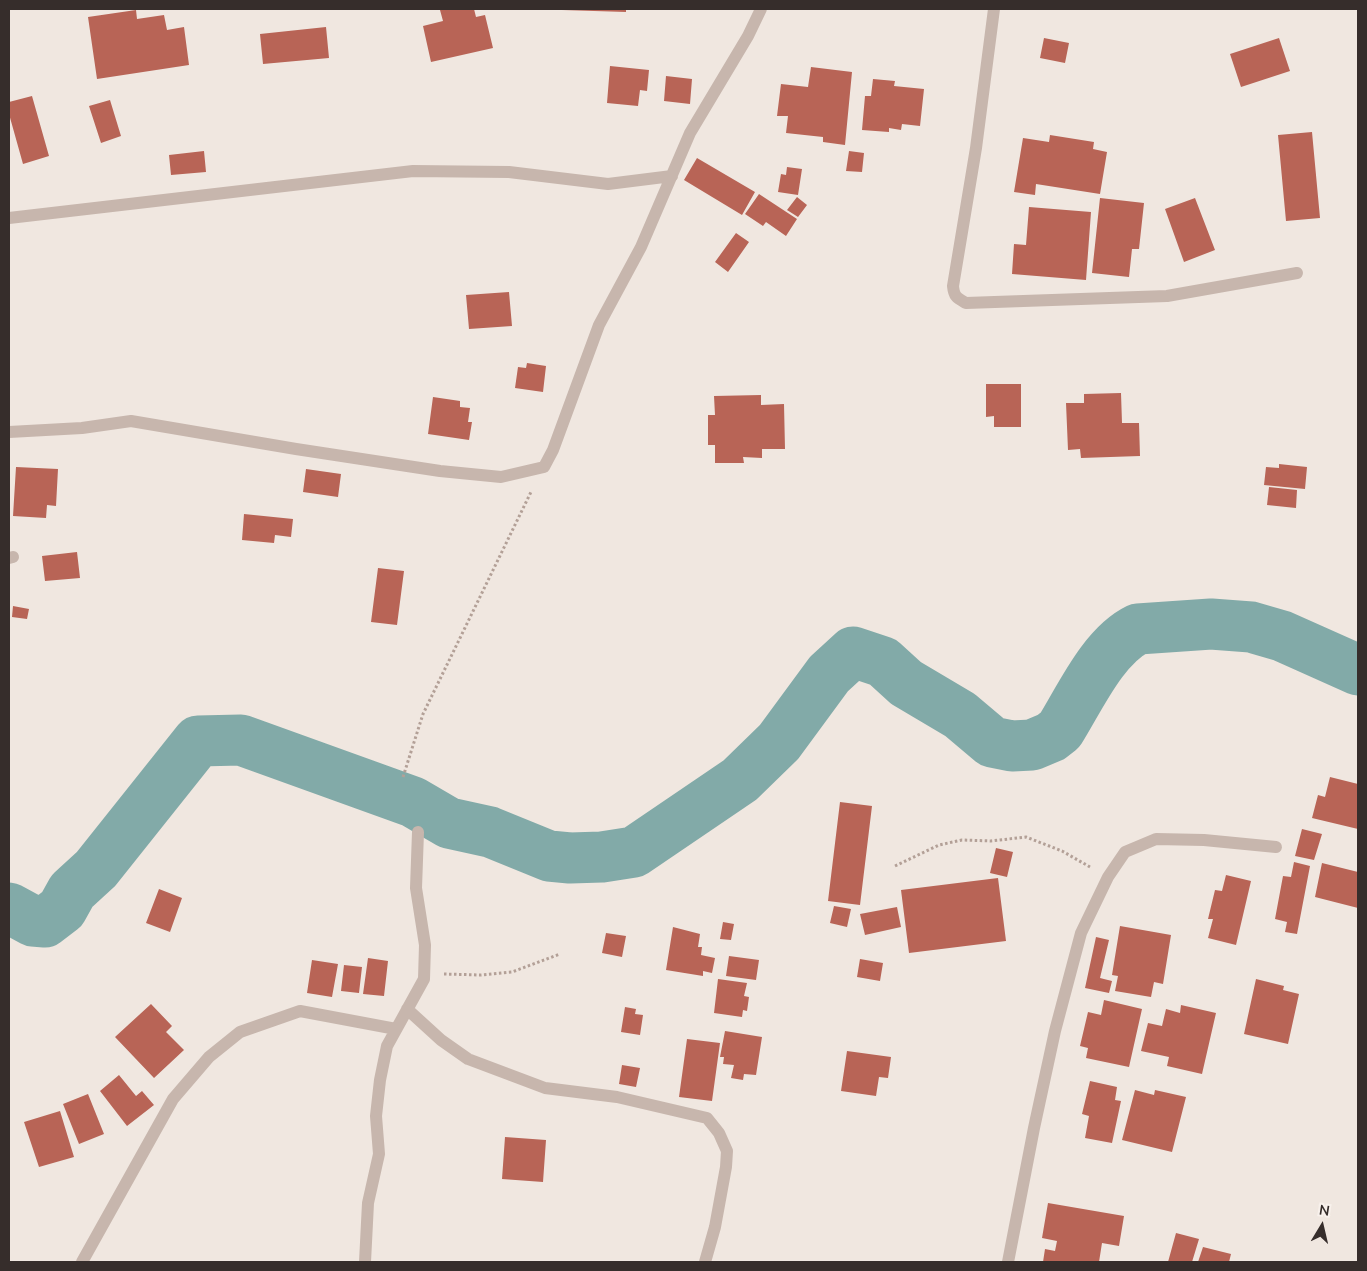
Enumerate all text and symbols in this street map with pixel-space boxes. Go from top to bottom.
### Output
text: N [1318,1200,1331,1221]
north arrow [1297,1201,1347,1251]

